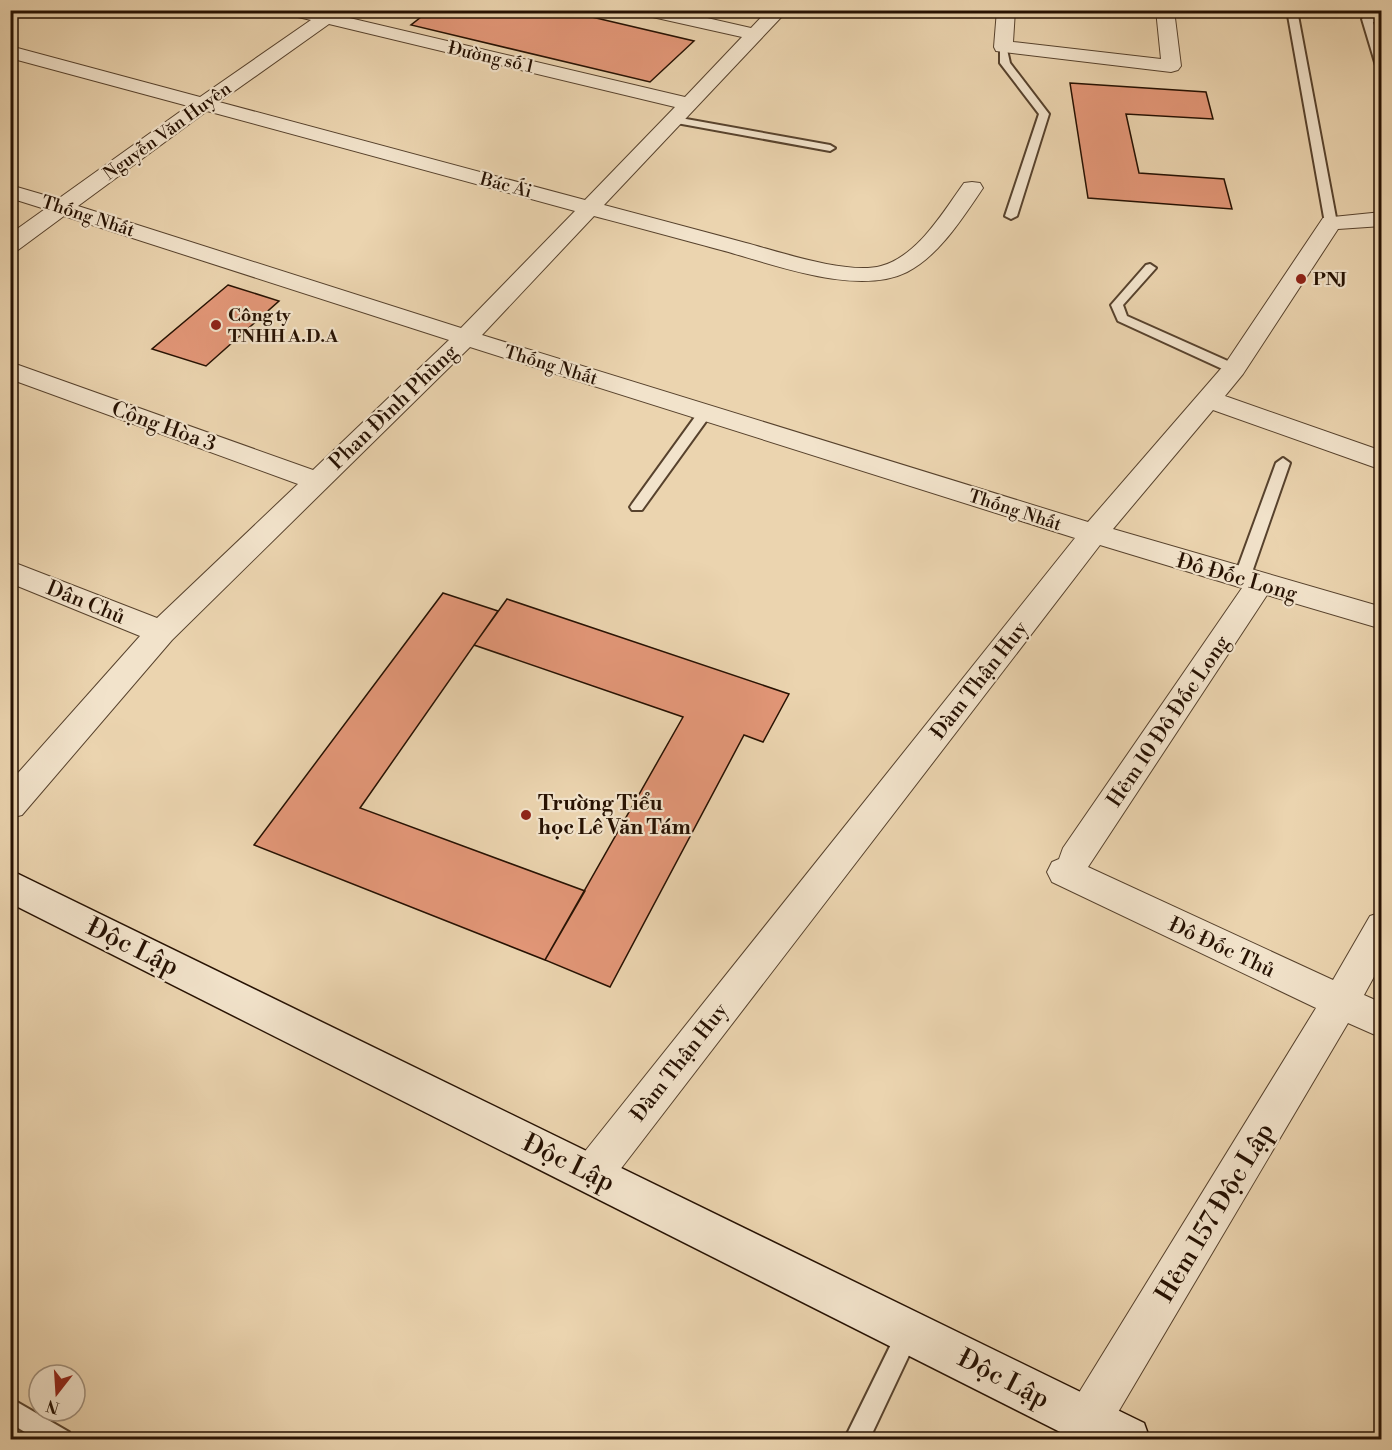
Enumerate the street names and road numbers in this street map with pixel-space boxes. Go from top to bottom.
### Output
street label: Đường số 1 [446,36,536,79]
street label: Nguyễn Văn Huyên [99,77,236,186]
street label: Bác Ái [476,167,534,203]
street label: Thống Nhất [38,191,138,243]
street label: Phan Đình Phùng [324,340,464,476]
street label: Thống Nhất [501,340,601,391]
street label: Cộng Hòa 3 [108,396,219,458]
street label: Thống Nhất [965,485,1065,537]
street label: Đô Đốc Long [1173,548,1300,608]
street label: Dân Chủ [42,575,129,630]
street label: Đàm Thận Huy [926,616,1035,745]
street label: Hẻm 10 Đô Đốc Long [1102,631,1236,812]
street label: Độc Lập [81,911,184,983]
street label: Đô Đốc Thủ [1164,912,1279,984]
street label: Đàm Thận Huy [626,998,735,1127]
street label: Hẻm 157 Độc Lập [1149,1117,1281,1308]
street label: Độc Lập [517,1127,620,1199]
street label: Độc Lập [952,1342,1055,1416]

